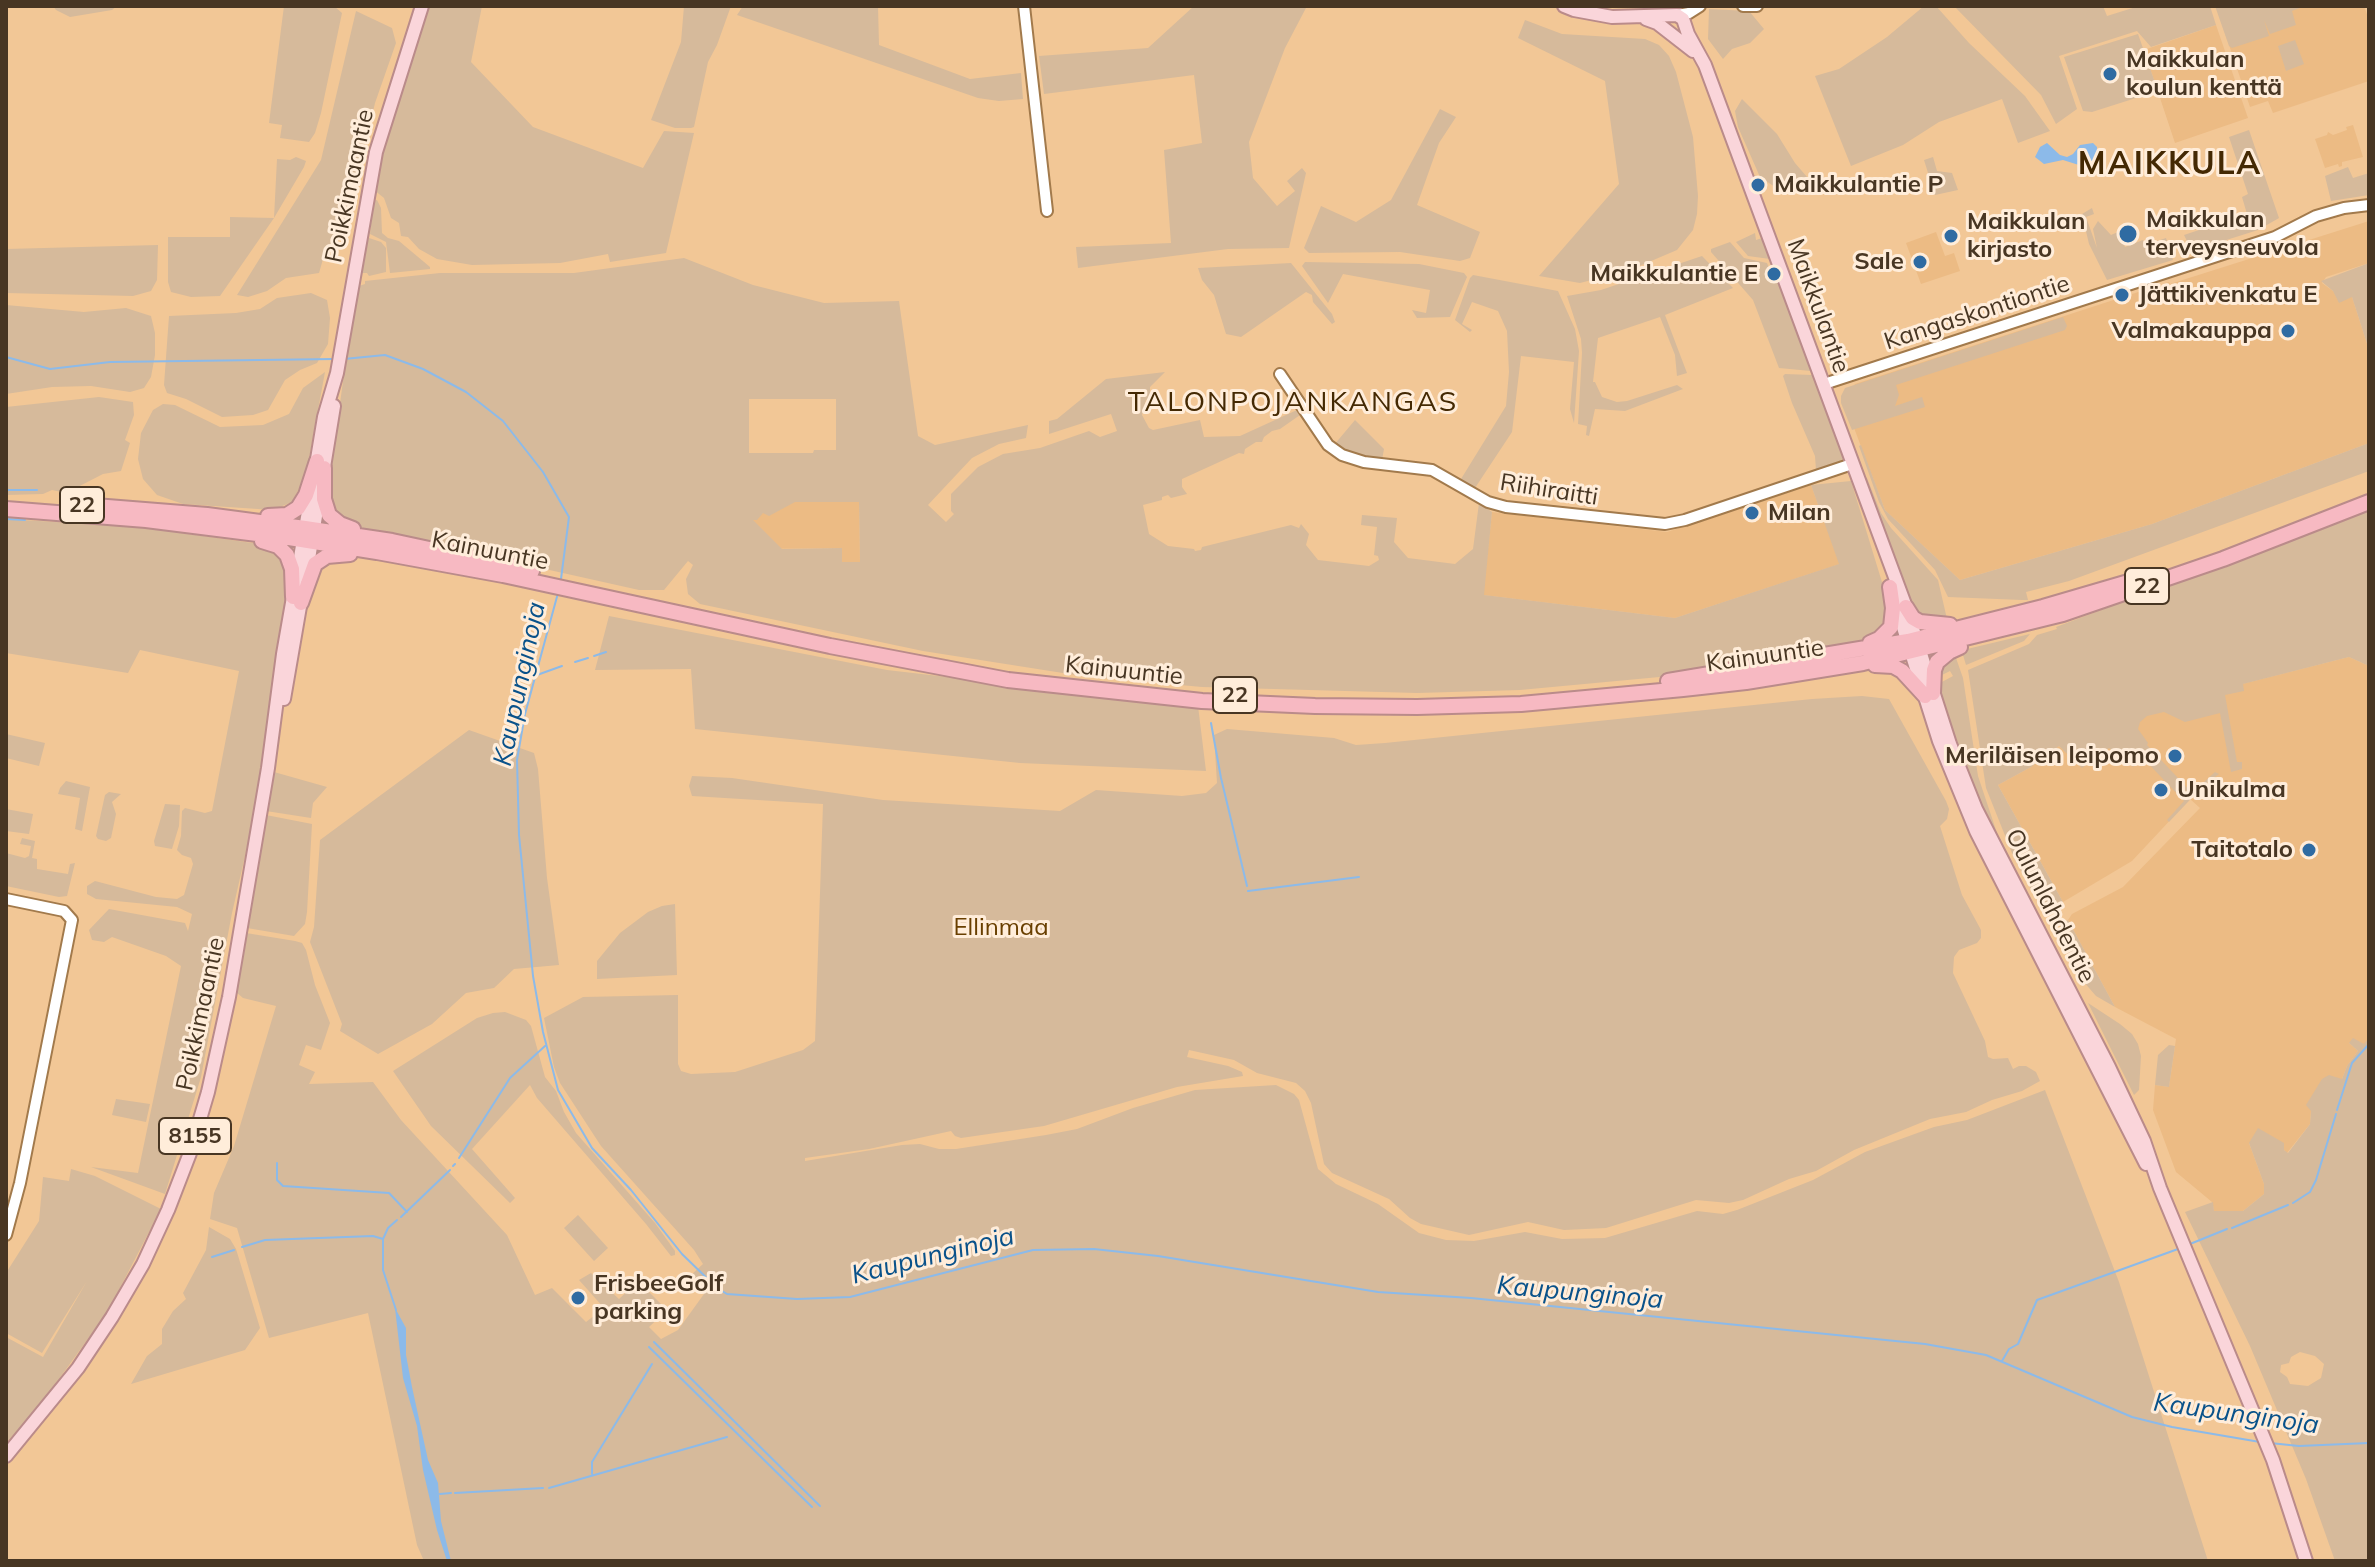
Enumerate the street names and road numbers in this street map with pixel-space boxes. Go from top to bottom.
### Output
street label: Poikkimaantie [320,107,380,265]
street label: Maikkulantie [1780,235,1856,377]
street label: Kangaskontiontie [1881,269,2073,357]
street label: Riihiraitti [1498,468,1600,512]
road number: 22 [60,487,104,523]
street label: Kainuuntie [429,526,551,576]
road number: 22 [2125,568,2169,604]
street label: Kainuuntie [1704,634,1826,678]
street label: Kainuuntie [1064,650,1184,692]
road number: 22 [1213,677,1257,713]
street label: Oulunlahdentie [1999,824,2101,988]
street label: Poikkimaantie [171,935,231,1093]
road number: 8155 [159,1118,231,1154]

